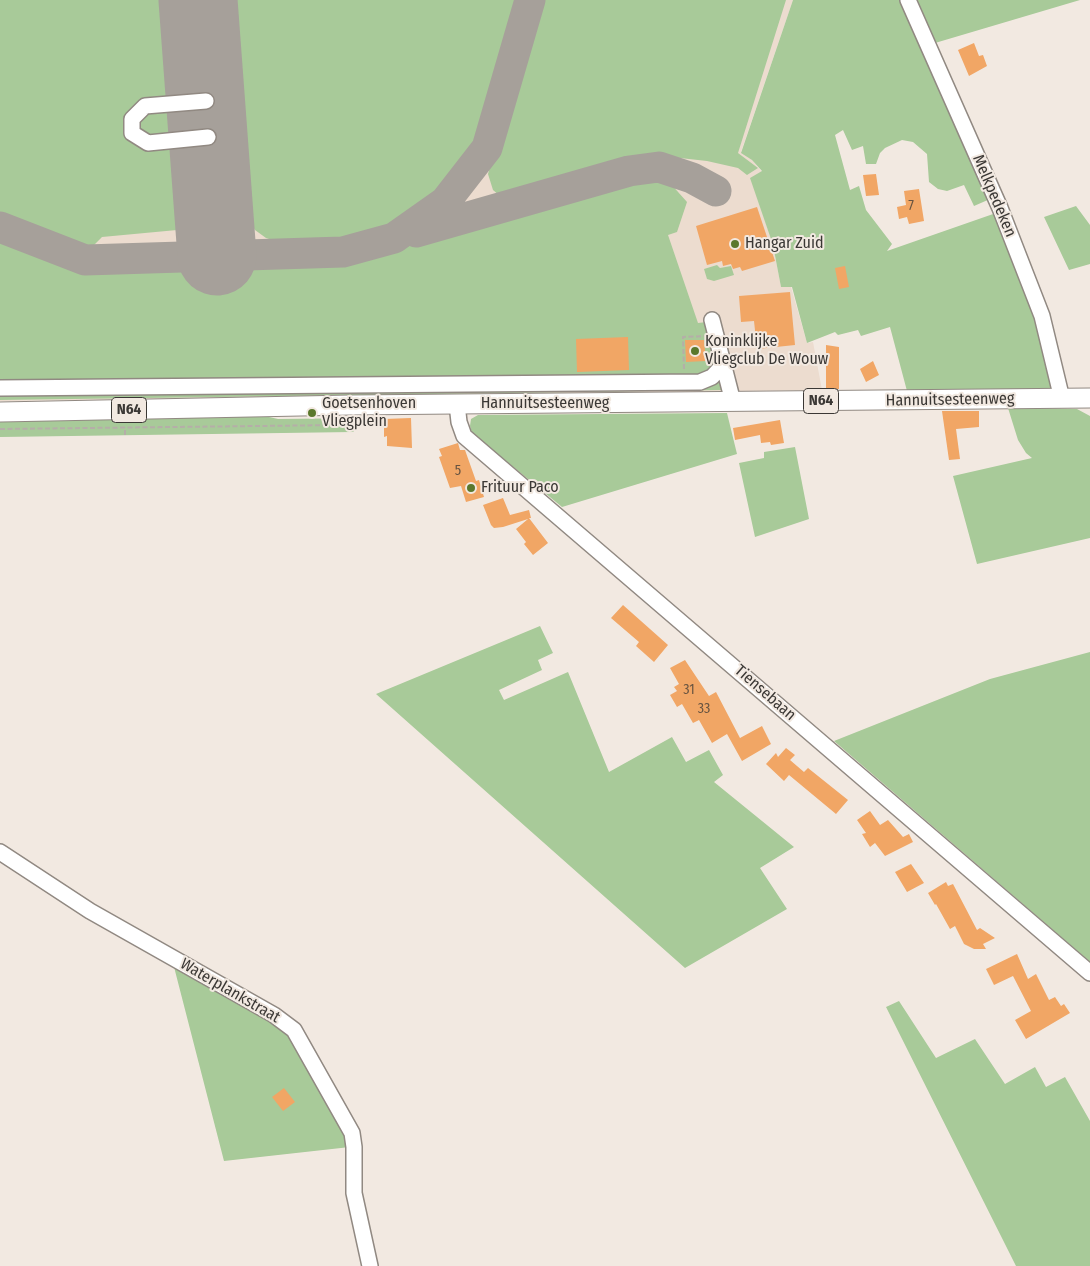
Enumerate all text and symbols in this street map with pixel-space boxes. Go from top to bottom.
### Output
street label: Melkpedeken [968,152,1020,240]
house number: 7 [908,198,914,214]
place label: Hangar Zuid [745,234,824,254]
marker: Hangar Zuid [729,238,741,250]
place label: Koninklijke Vliegclub De Wouw [705,332,828,370]
marker: Koninklijke Vliegclub De Wouw [689,345,701,357]
road number: N64 [804,388,838,414]
street label: Hannuitsesteenweg [885,389,1015,411]
place label: Goetsenhoven Vliegplein [322,394,416,432]
street label: Hannuitsesteenweg [481,394,609,414]
road number: N64 [112,398,146,422]
marker: Goetsenhoven Vliegplein [306,407,318,419]
house number: 5 [455,463,461,479]
place label: Frituur Paco [481,478,559,498]
marker: Frituur Paco [465,482,477,494]
street label: Tiensebaan [730,661,800,725]
house number: 31 [683,682,695,698]
house number: 33 [698,701,710,717]
street label: Waterplankstraat [177,955,283,1027]

